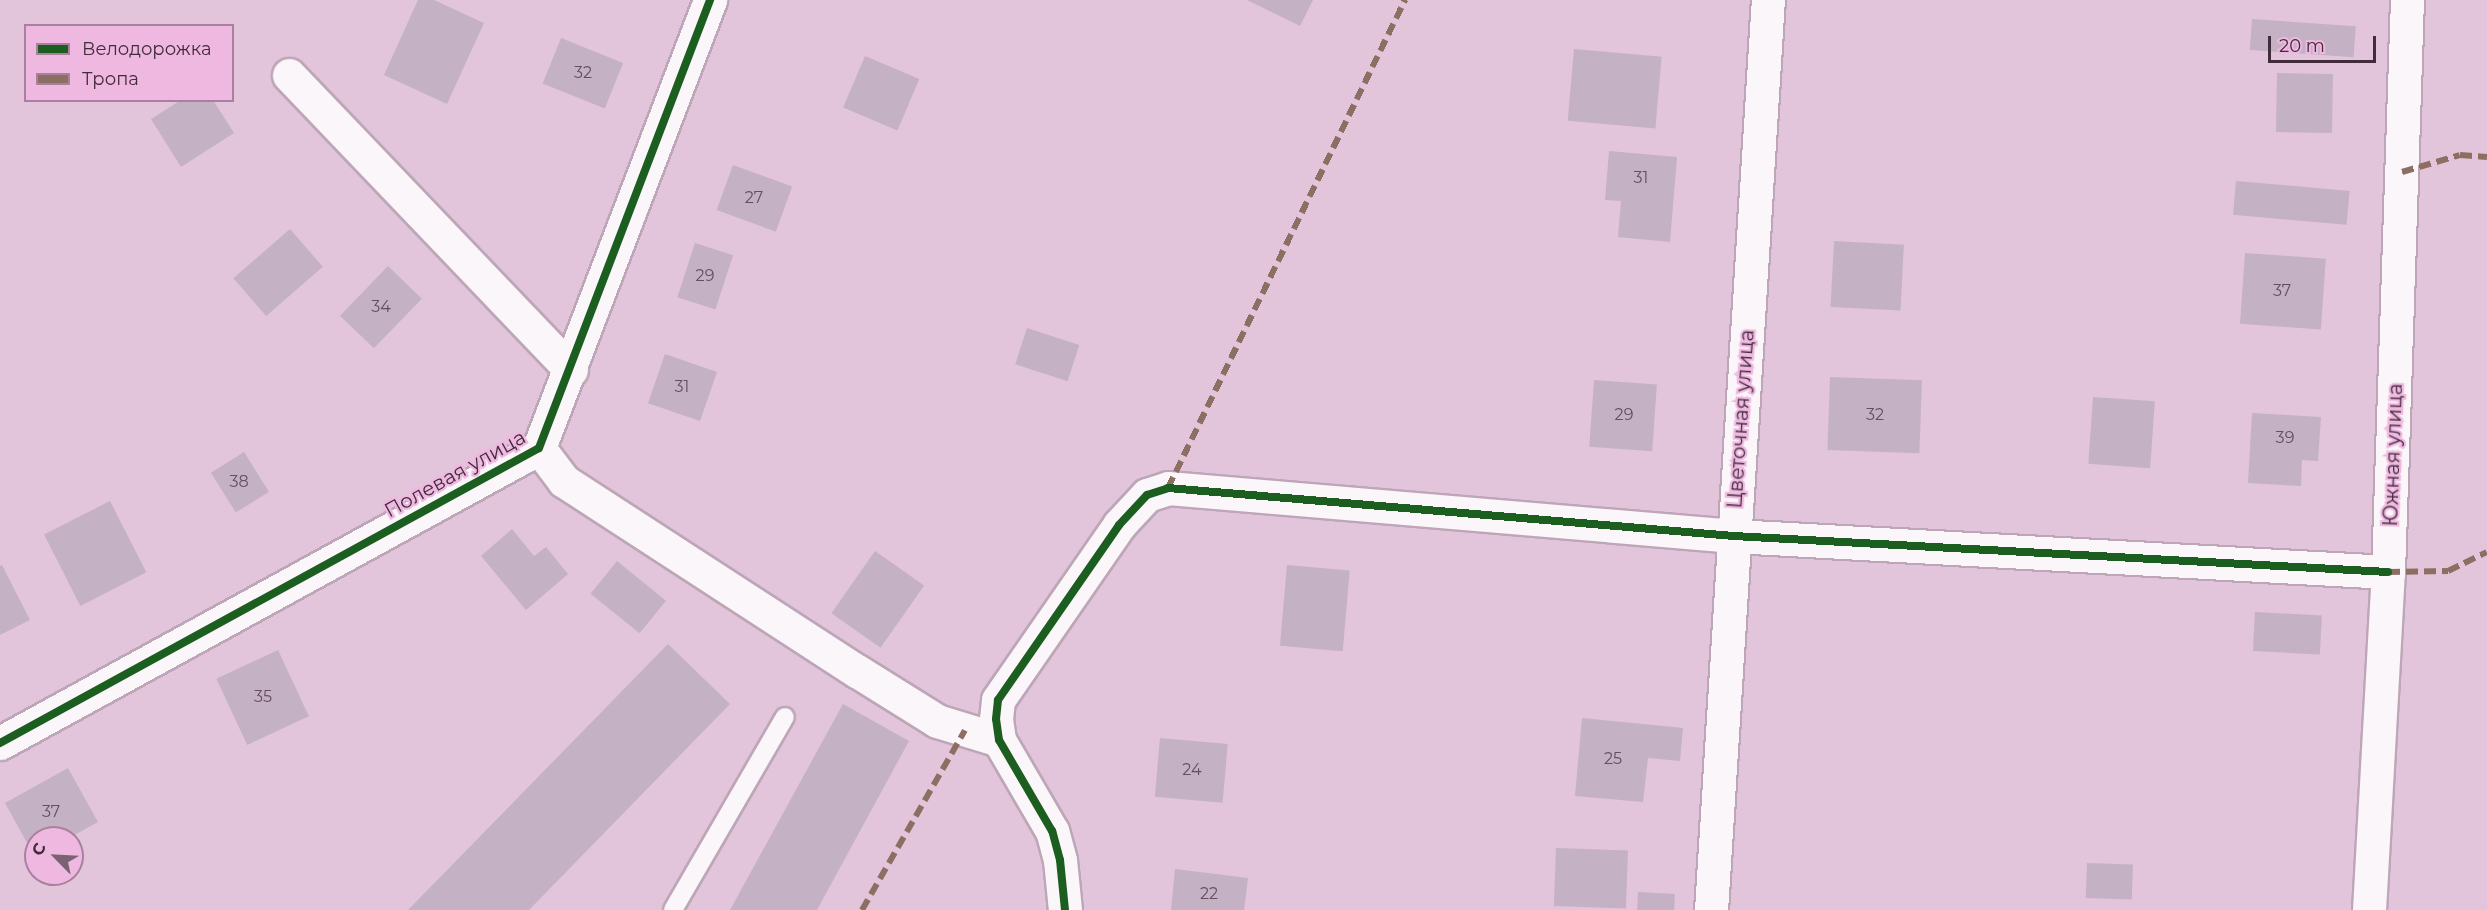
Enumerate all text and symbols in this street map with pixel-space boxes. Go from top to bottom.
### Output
legend [24,24,234,102]
scale bar [2271,24,2379,62]
text: 20 m [2279,35,2325,57]
text: Велодорожка [82,38,211,60]
house number: 32 [574,63,592,83]
text: Тропа [82,68,139,90]
house number: 31 [1634,168,1648,188]
house number: 27 [745,188,763,208]
house number: 29 [696,266,714,286]
house number: 37 [2273,281,2291,301]
house number: 34 [371,297,391,317]
street label: Цветочная улица [1723,329,1759,509]
house number: 31 [675,377,689,397]
street label: Южная улица [2379,383,2407,527]
house number: 29 [1615,405,1633,425]
house number: 32 [1866,405,1884,425]
street label: Полевая улица [380,425,530,523]
house number: 39 [2276,428,2294,448]
house number: 38 [229,472,249,492]
house number: 35 [254,687,272,707]
house number: 25 [1604,749,1622,769]
house number: 24 [1182,760,1202,780]
house number: 37 [42,802,60,822]
north arrow [24,826,84,886]
text: С [28,840,50,858]
house number: 22 [1200,884,1218,904]

